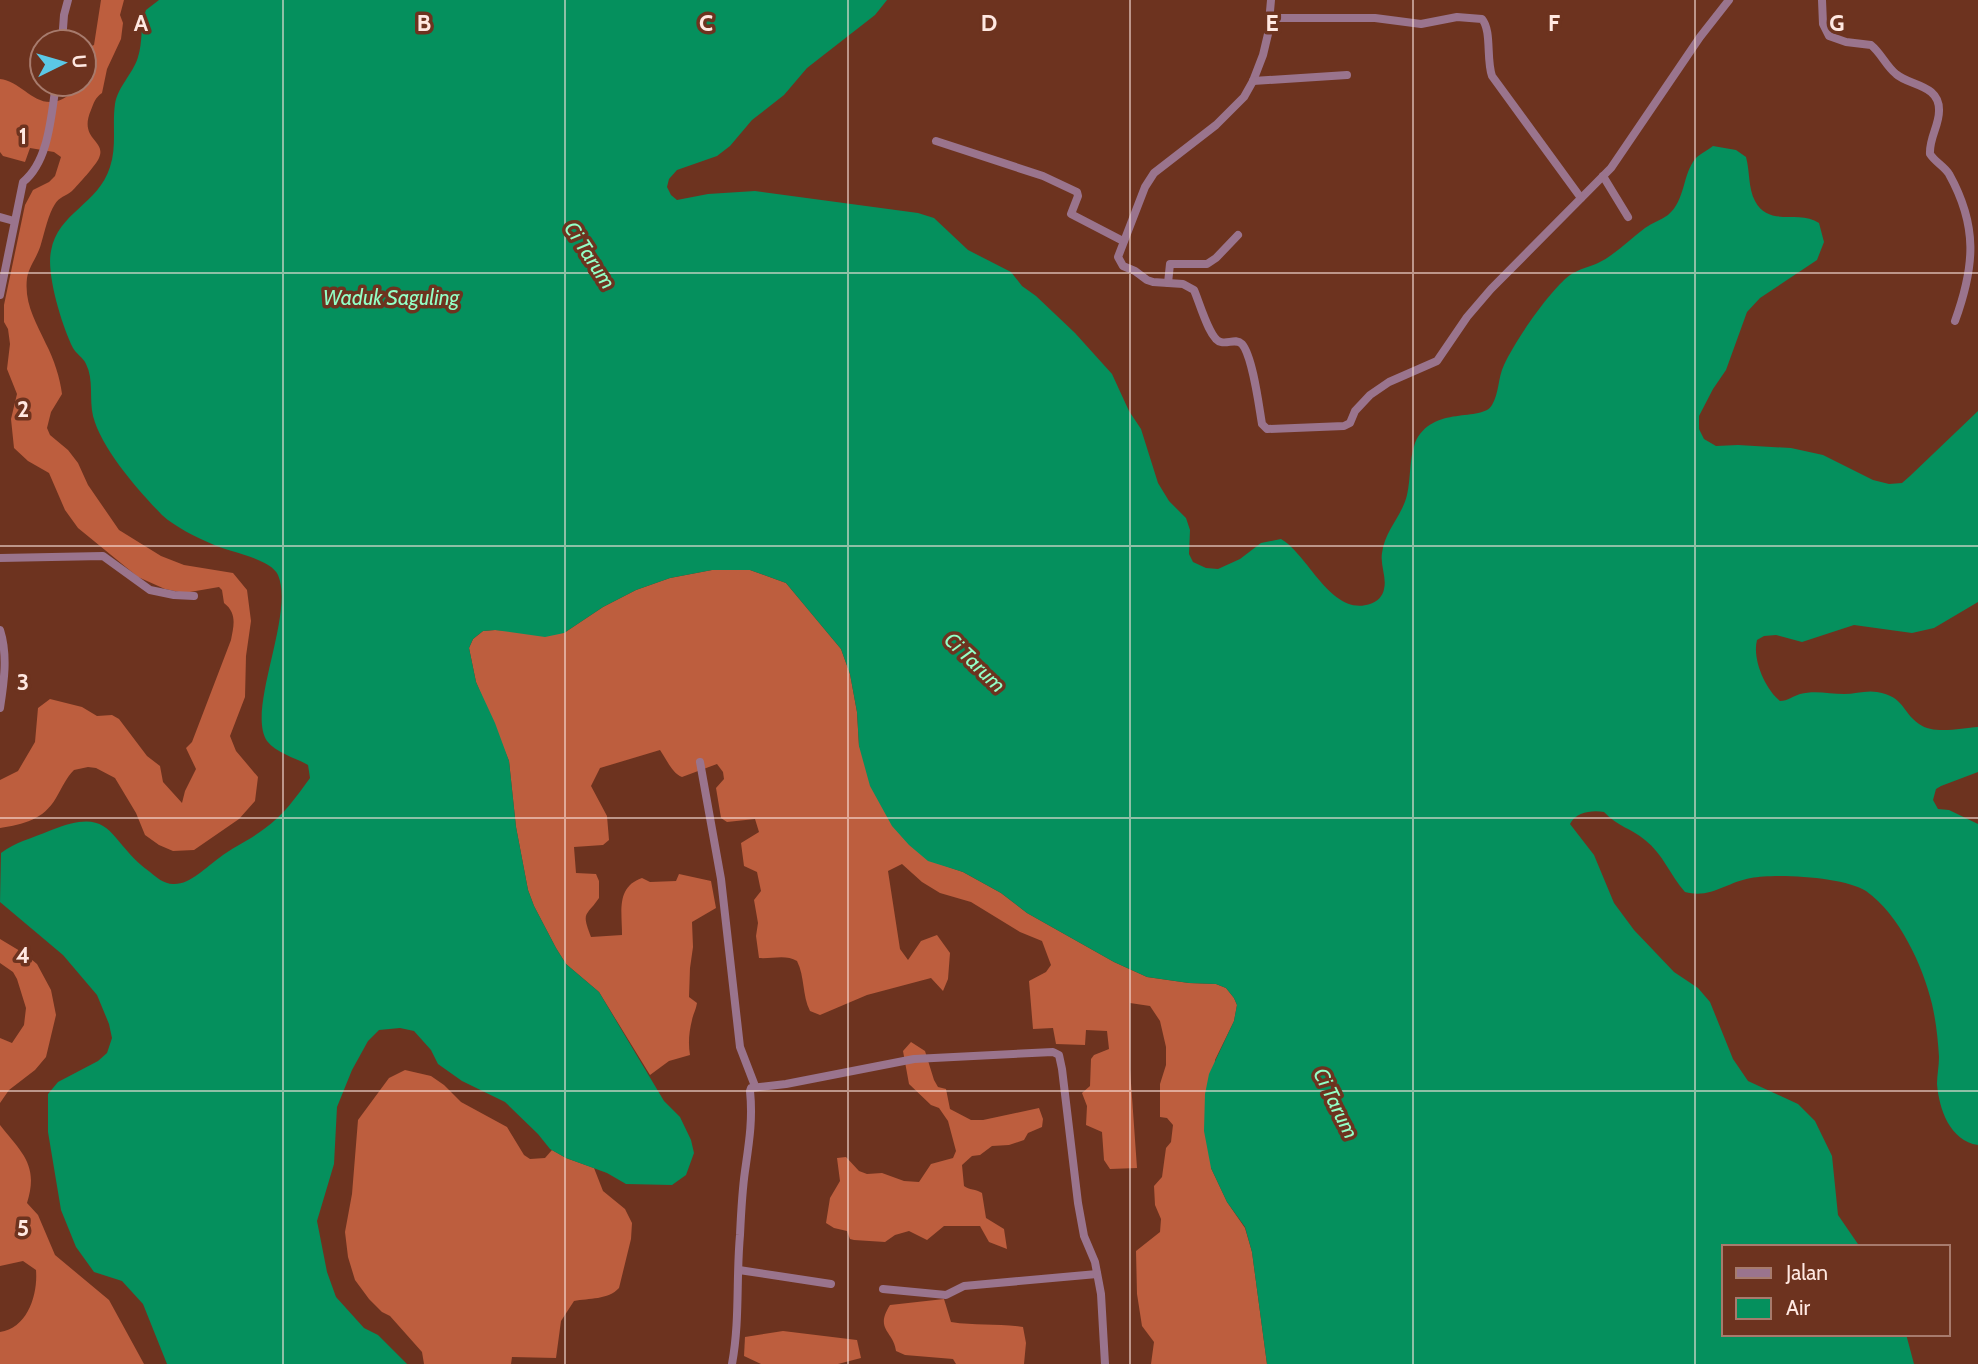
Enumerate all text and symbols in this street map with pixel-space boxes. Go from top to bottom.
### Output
text: A [134,9,149,37]
text: B [417,9,431,37]
text: C [699,9,713,37]
text: D [981,9,997,37]
text: E [1265,9,1279,37]
text: F [1548,9,1560,37]
text: G [1829,9,1845,37]
north arrow [28,28,98,98]
text: U [67,54,91,69]
text: 1 [19,122,27,150]
water label: Ci Tarum [559,217,621,293]
water label: Waduk Saguling [323,285,460,310]
text: 2 [17,395,29,423]
water label: Ci Tarum [939,627,1011,697]
text: 3 [17,668,29,696]
text: 4 [16,941,30,969]
water label: Ci Tarum [1308,1064,1364,1142]
text: 5 [17,1214,29,1242]
legend [1722,1245,1950,1336]
text: Jalan [1785,1260,1828,1285]
text: Air [1786,1295,1810,1320]

